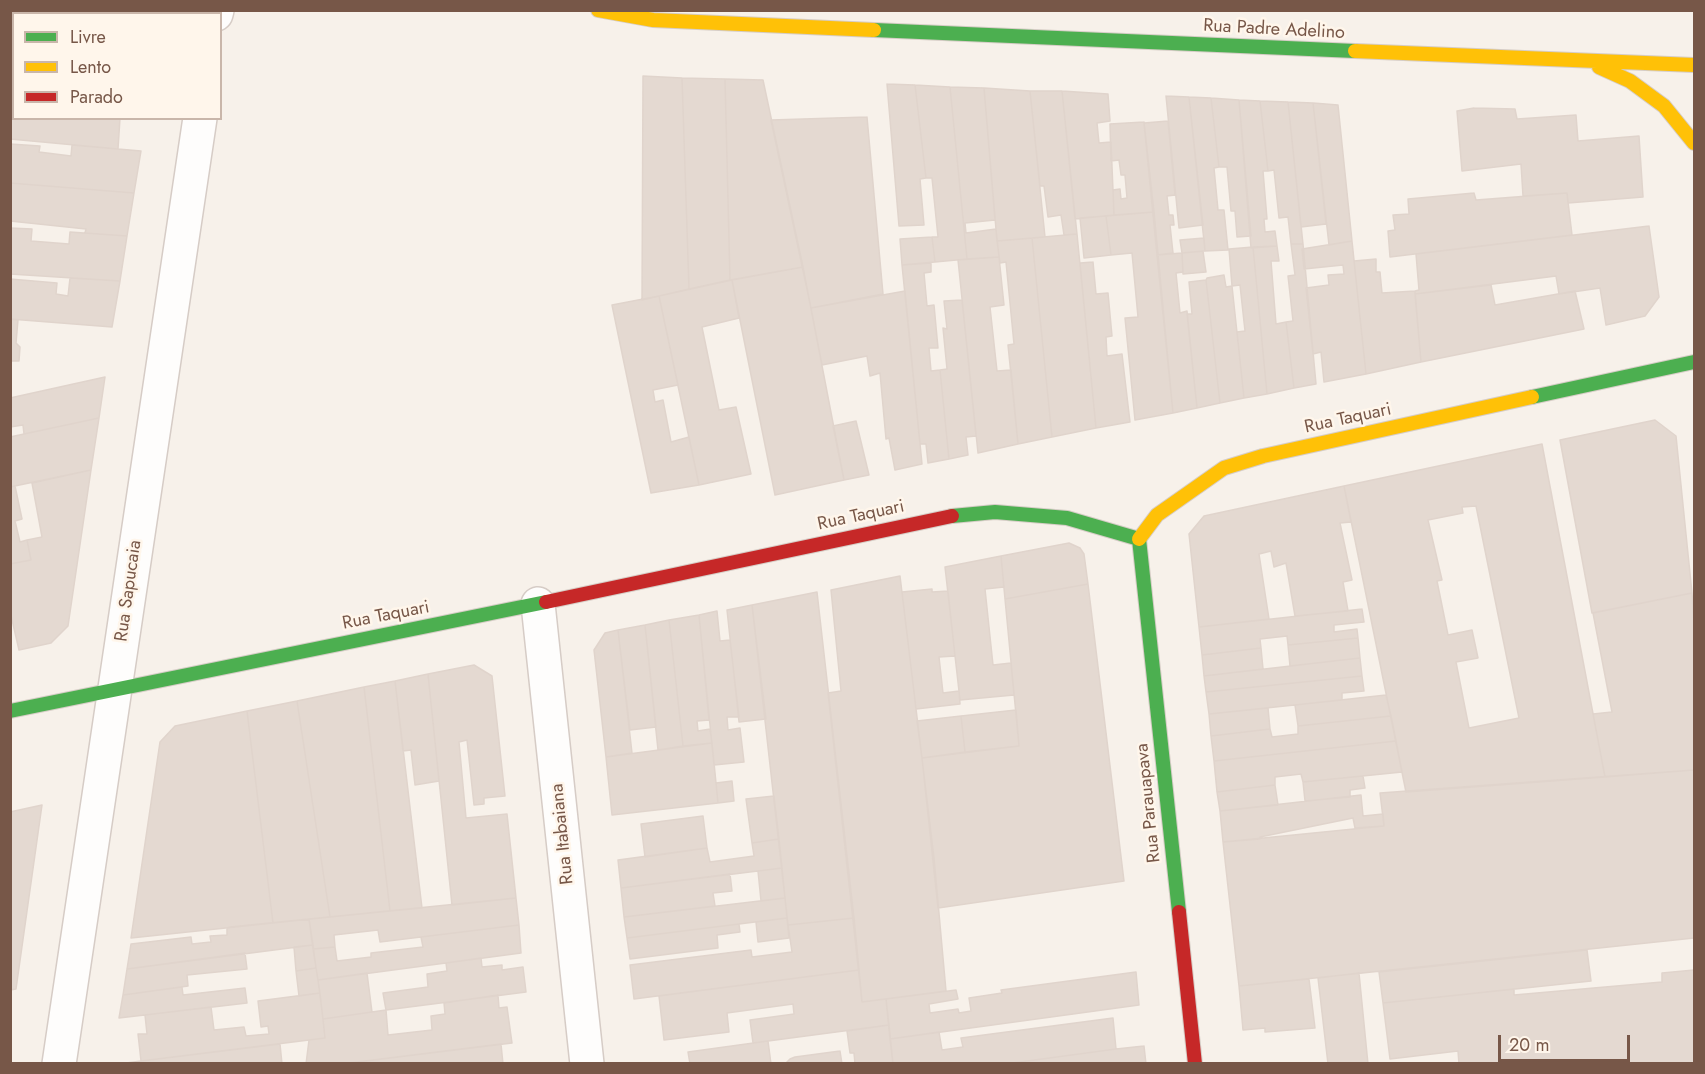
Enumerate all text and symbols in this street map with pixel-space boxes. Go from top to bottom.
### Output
legend [12,12,222,120]
street label: Rua Padre Adelino [1203,16,1345,44]
text: Livre [70,24,106,50]
text: Lento [70,54,111,80]
text: Parado [70,84,123,110]
street label: Rua Taquari [1303,399,1393,439]
street label: Rua Taquari [816,496,906,536]
street label: Rua Sapucaia [111,539,147,643]
street label: Rua Taquari [341,597,431,635]
street label: Rua Parauapava [1132,742,1166,864]
street label: Rua Itabaiana [547,782,579,886]
scale bar [1501,1023,1633,1061]
text: 20 m [1509,1032,1549,1058]

